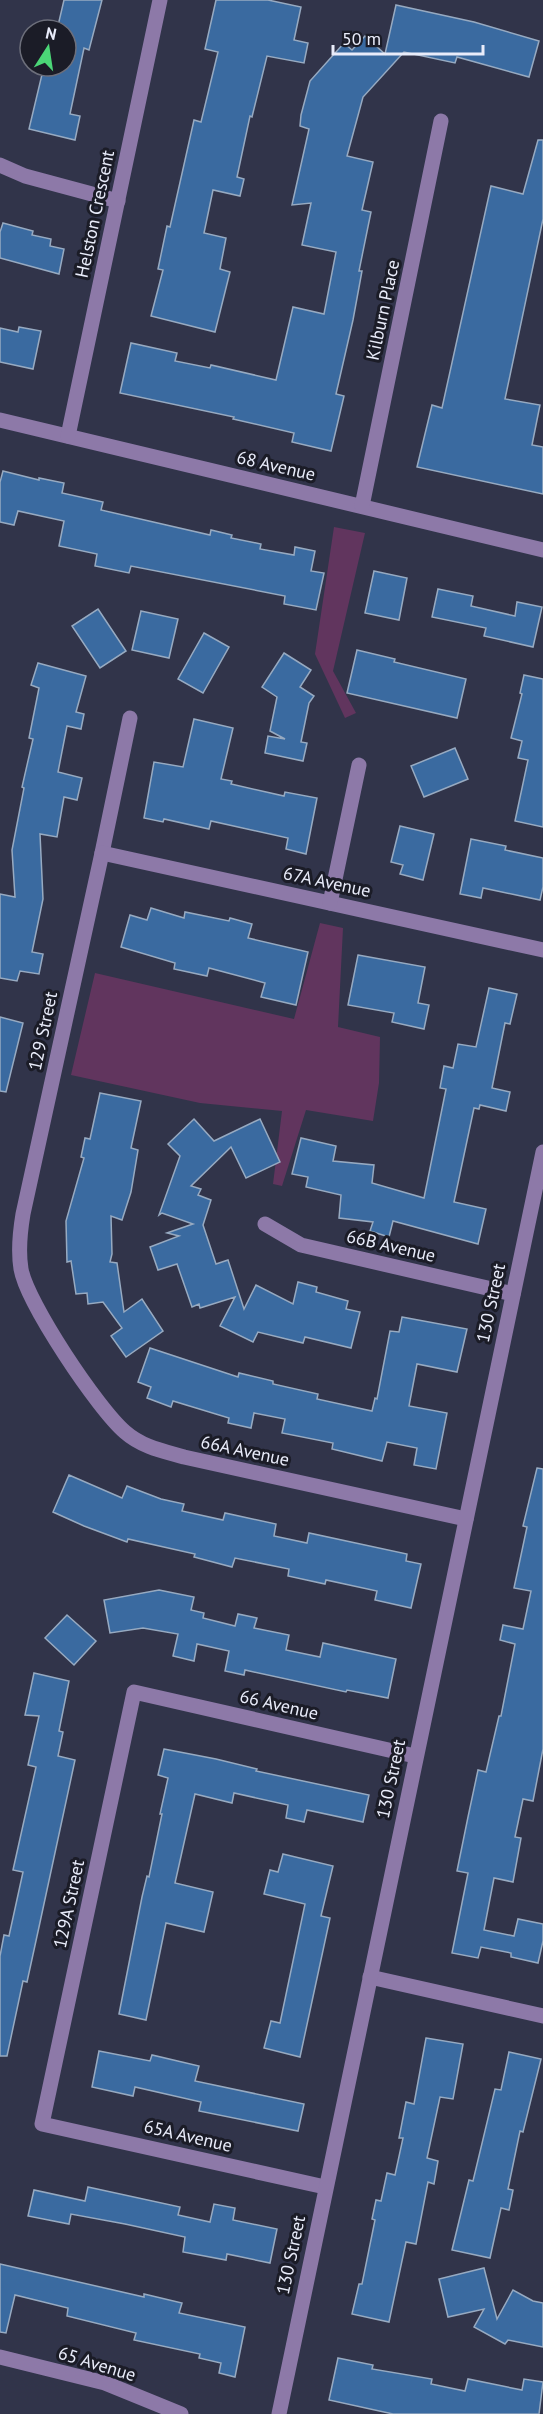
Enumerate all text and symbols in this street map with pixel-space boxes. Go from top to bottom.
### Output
north arrow [18,18,78,78]
scale bar [333,18,483,56]
text: N [44,22,58,44]
text: 50 m [342,27,381,50]
street label: Helston Crescent [70,148,119,280]
street label: Kilburn Place [361,257,404,362]
street label: 68 Avenue [235,445,318,486]
street label: 67A Avenue [281,861,373,902]
street label: 129 Street [23,989,62,1073]
street label: 66B Avenue [344,1224,438,1267]
street label: 130 Street [471,1261,510,1345]
street label: 66A Avenue [199,1430,291,1471]
street label: 66 Avenue [238,1684,321,1725]
street label: 130 Street [371,1737,410,1821]
street label: 129A Street [48,1857,89,1950]
street label: 65A Avenue [142,2114,234,2157]
street label: 130 Street [271,2213,310,2297]
street label: 65 Avenue [55,2341,139,2386]

